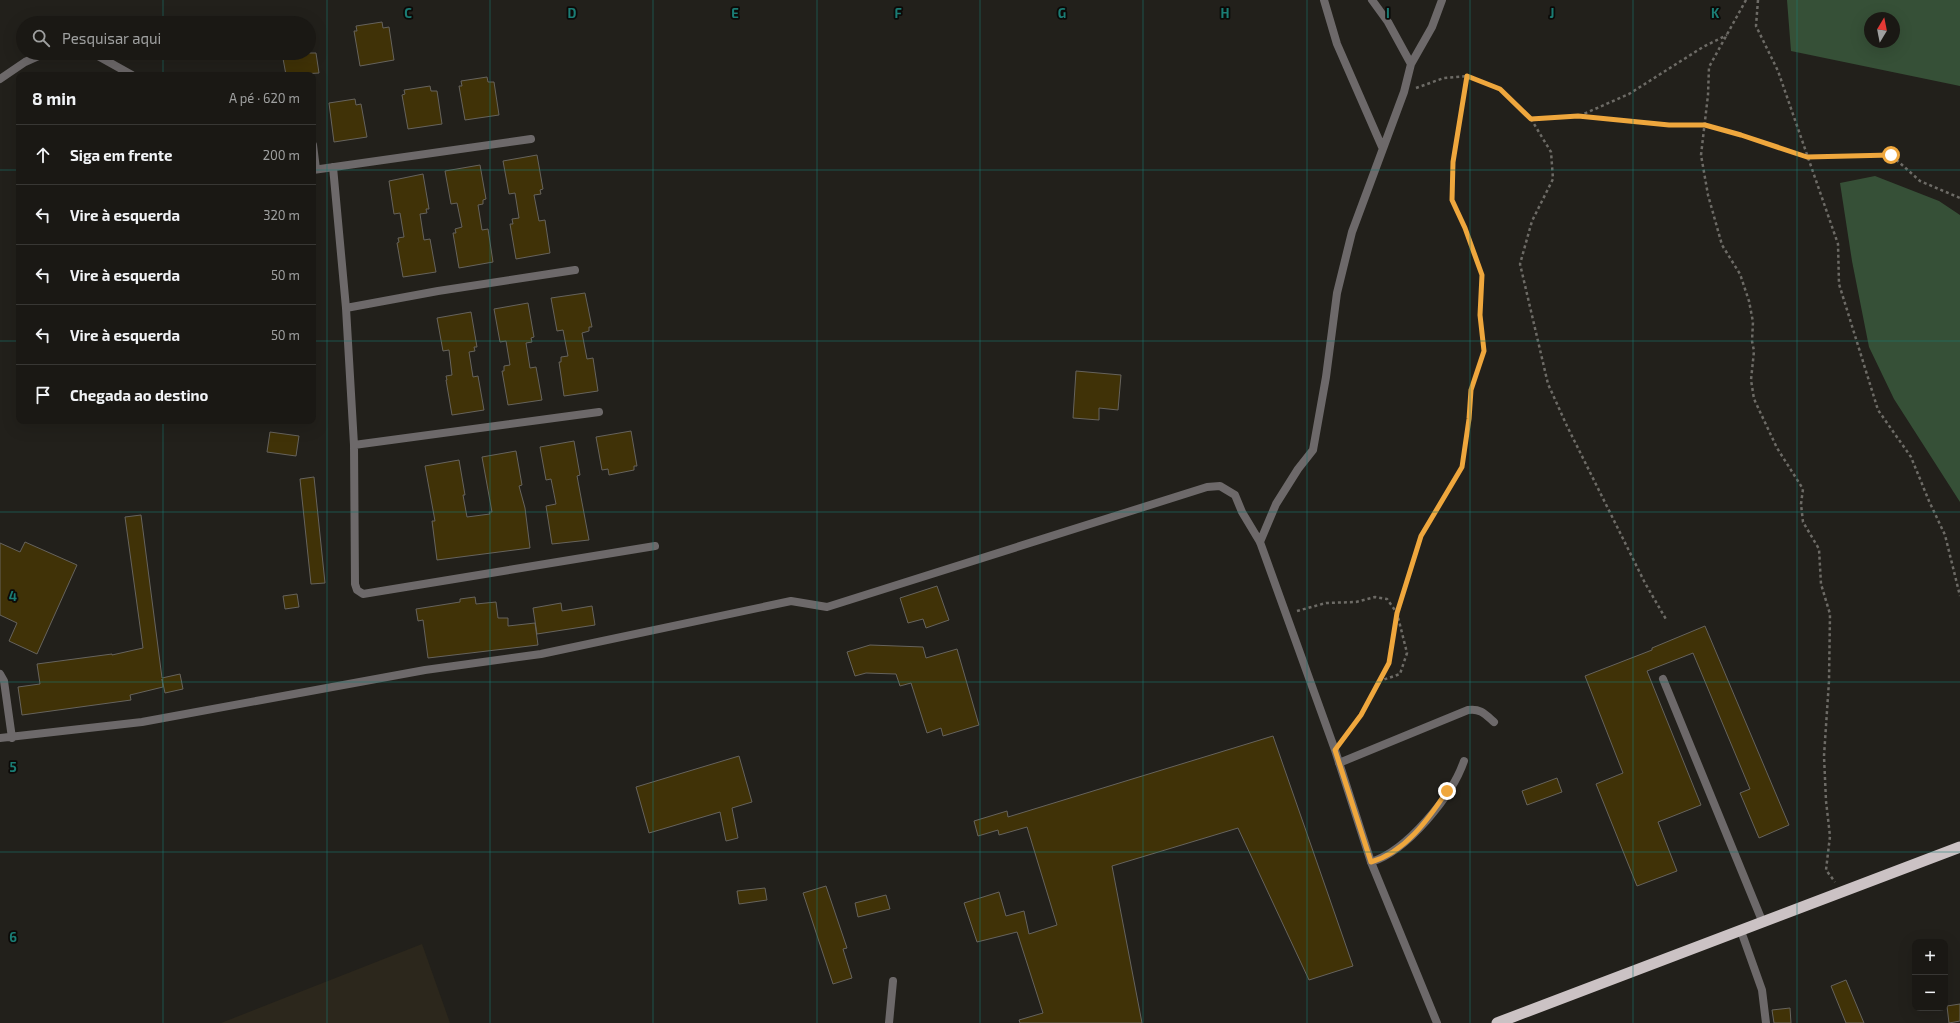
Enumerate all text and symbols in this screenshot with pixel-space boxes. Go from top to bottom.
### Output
text: C [404,5,412,21]
text: D [568,5,577,21]
text: E [731,5,739,21]
text: F [894,5,902,21]
text: G [1058,5,1066,21]
text: H [1221,5,1230,21]
text: I [1386,5,1390,21]
text: J [1550,5,1554,21]
text: K [1711,5,1720,21]
north arrow [1864,12,1900,48]
search box [16,16,316,60]
icon: search [30,27,52,49]
text: Pesquisar aqui [62,29,161,47]
text: 8 min [32,88,76,108]
text: A pé · 620 m [229,90,300,106]
icon: ahead [32,144,54,166]
text: Siga em frente [70,146,172,164]
route start [1882,146,1900,164]
text: 200 m [263,147,300,163]
icon: left [32,204,54,226]
text: Vire à esquerda [70,206,180,224]
text: 320 m [263,207,300,223]
icon: left [32,264,54,286]
text: Vire à esquerda [70,266,180,284]
text: 50 m [271,267,300,283]
icon: left [32,324,54,346]
text: Vire à esquerda [70,326,180,344]
text: 50 m [271,327,300,343]
icon: arrive [32,384,54,406]
text: Chegada ao destino [70,386,208,404]
text: 4 [9,588,17,604]
text: 5 [9,759,17,775]
route end [1438,782,1456,800]
text: 6 [9,929,17,945]
map controls [1912,939,1948,1011]
button: + [1912,939,1948,975]
button: − [1912,975,1948,1011]

